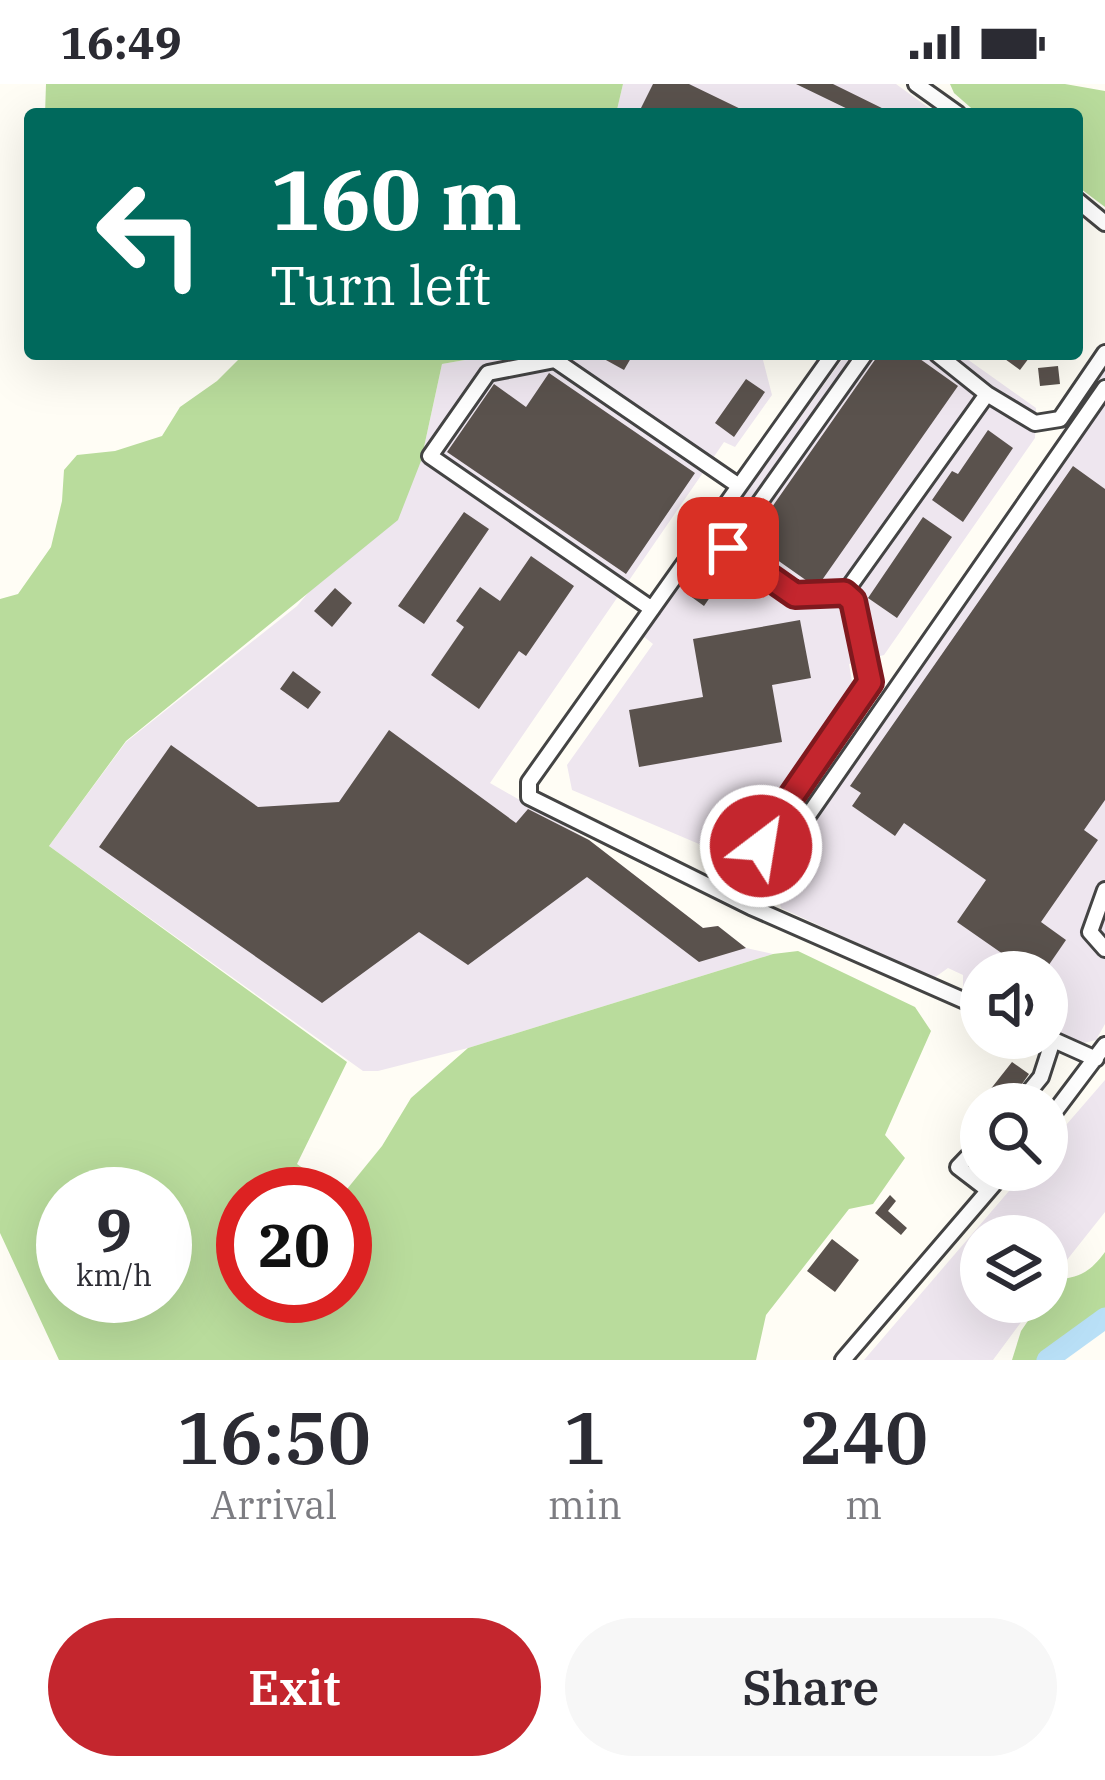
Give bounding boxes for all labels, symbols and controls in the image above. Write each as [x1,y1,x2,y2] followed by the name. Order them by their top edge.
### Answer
[60,13,182,71] text: 16:49
[270,144,522,253] text: 160 m
[72,156,228,312] icon: left
[270,250,491,320] text: Turn left
[677,497,779,599] pin
[695,515,761,581] icon: arrive
[698,783,824,909] position arrow
[960,951,1068,1323] map controls
[960,951,1068,1059] button: sound
[960,1083,1068,1191] button: search
[216,1167,372,1323] speed limit sign: 20
[96,1190,132,1269] text: 9
[960,1215,1068,1323] button: layers
[76,1255,152,1294] text: km/h
[177,1390,371,1484] text: 16:50
[563,1390,606,1484] text: 1
[799,1390,928,1484] text: 240
[210,1479,337,1530] text: Arrival
[548,1479,622,1530] text: min
[845,1479,882,1530] text: m
[48,1618,541,1756] button: Exit
[565,1618,1057,1756] button: Share

